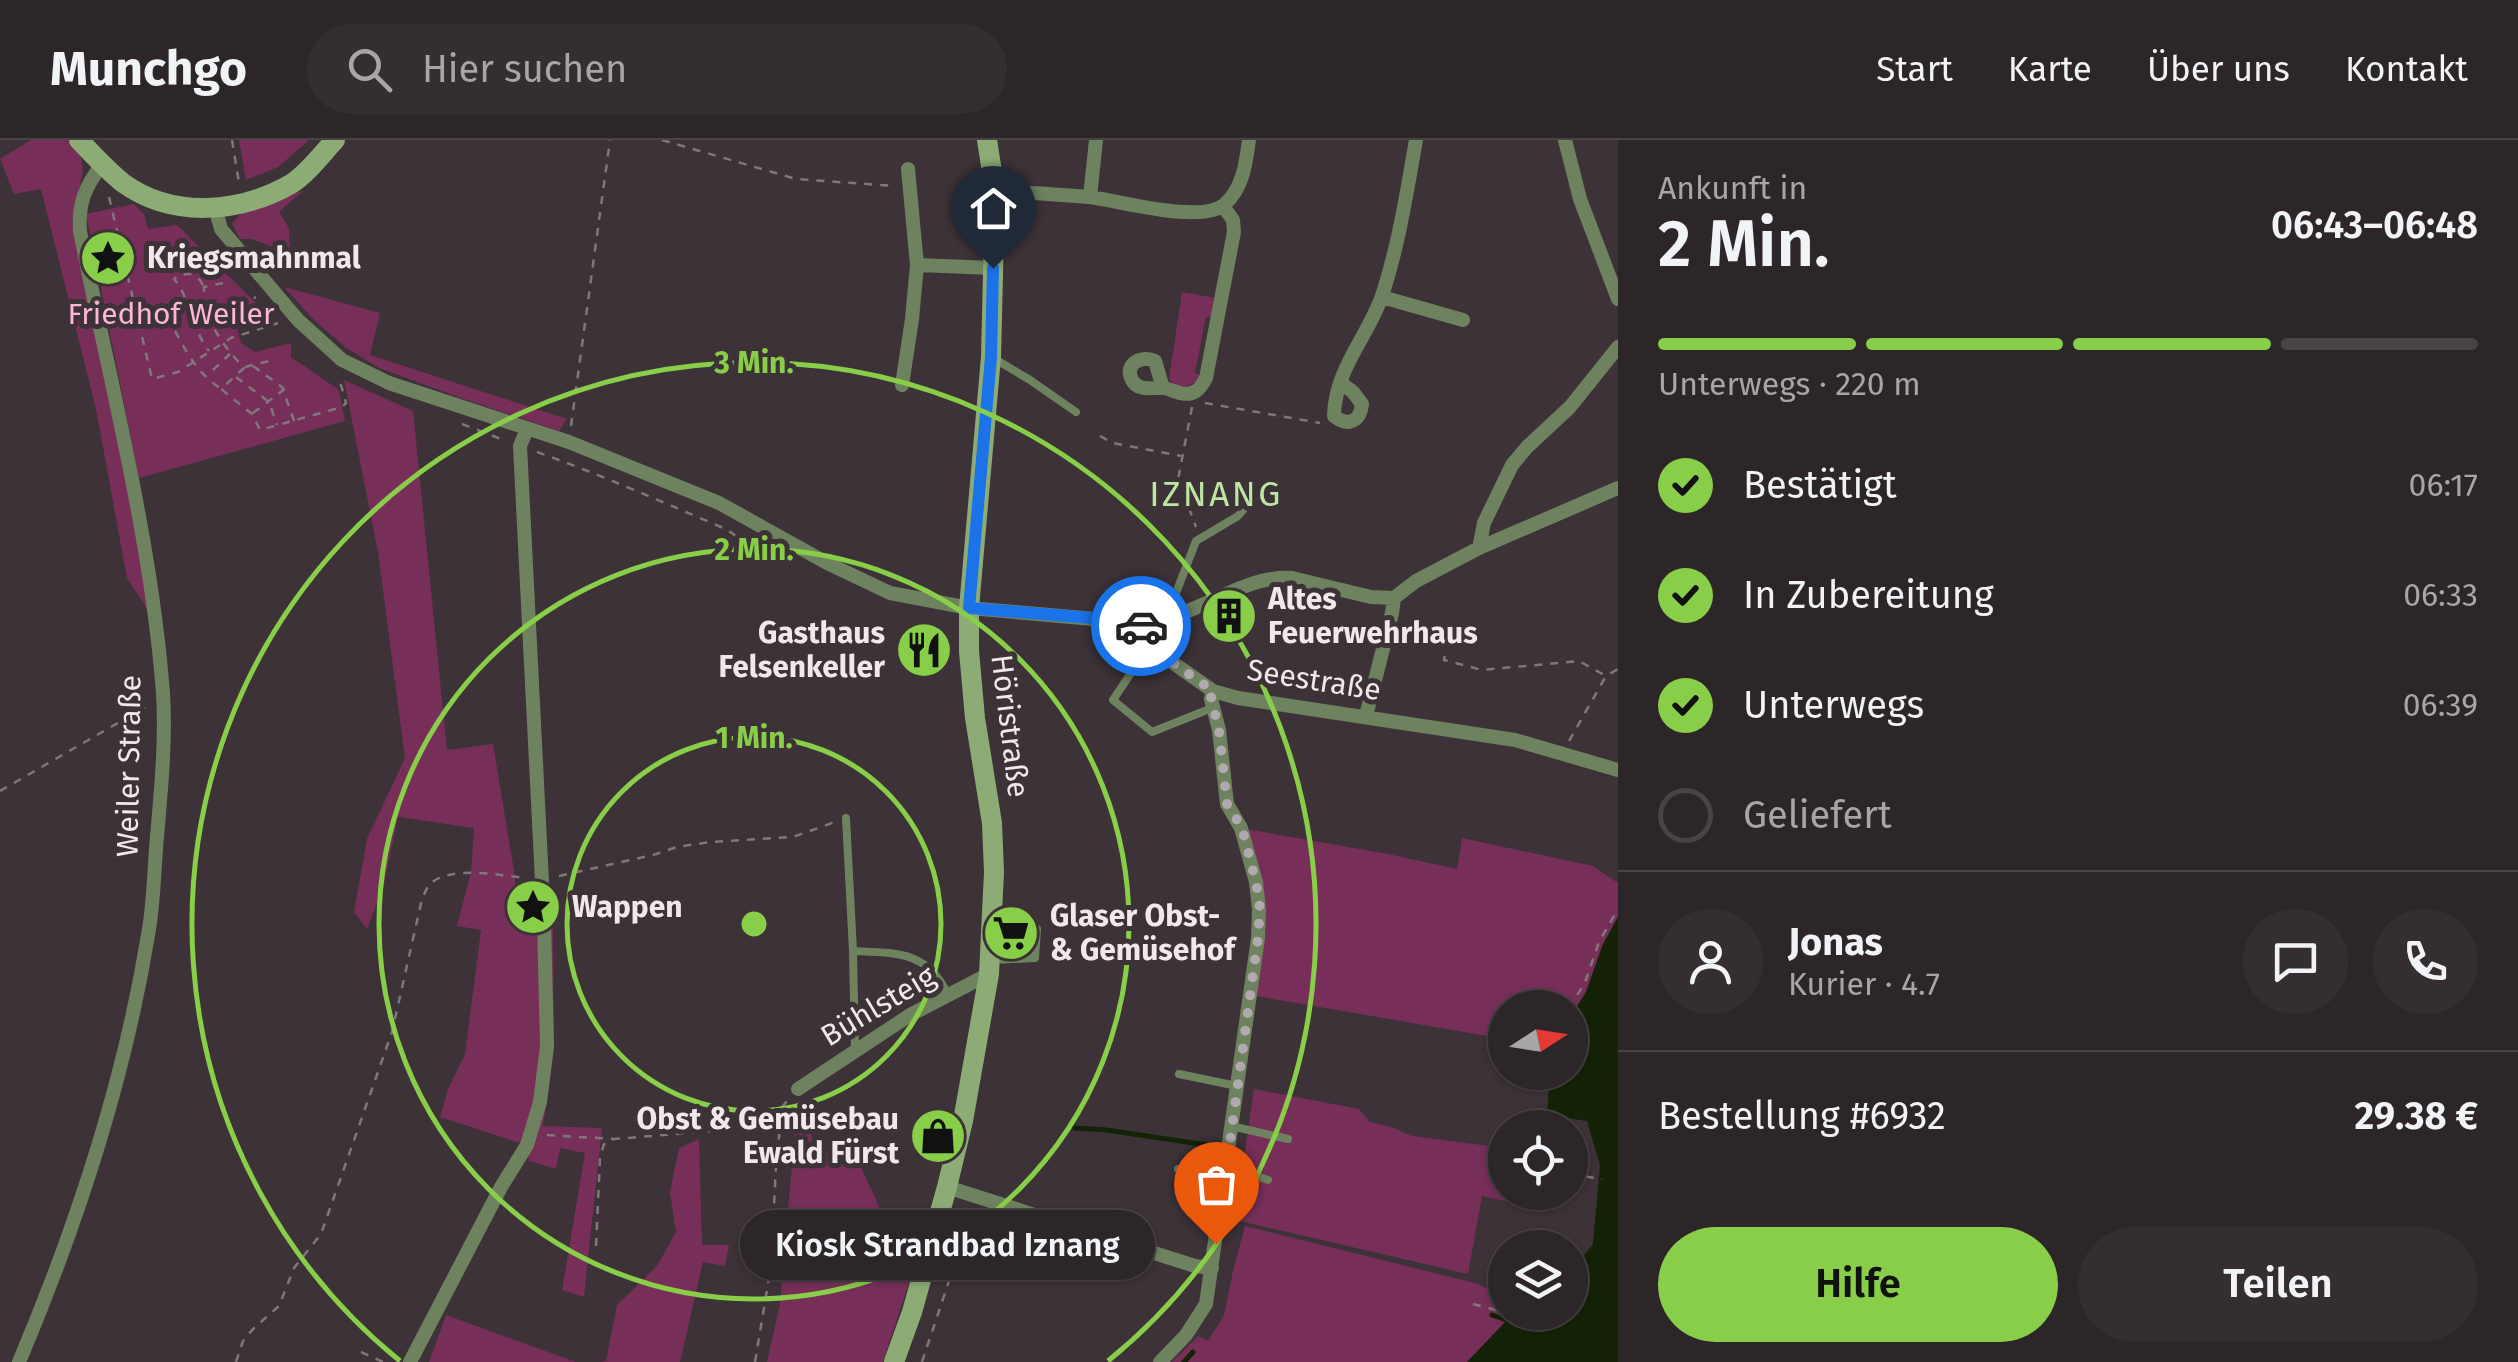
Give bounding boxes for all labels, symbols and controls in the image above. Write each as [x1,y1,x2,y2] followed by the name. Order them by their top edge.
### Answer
[307,24,1007,114] search box
[50,40,247,98] text: Munchgo
[342,42,397,97] icon: search
[422,46,627,92] text: Hier suchen
[1876,48,1953,90] text: Start
[2008,48,2092,90] text: Karte
[2147,48,2290,90] text: Über uns
[2345,48,2468,90] text: Kontakt
[951,166,1036,269] pin
[1658,169,1807,207] text: Ankunft in
[966,181,1021,236] icon: home
[2271,202,2478,248] text: 06:43–06:48
[1658,205,1830,283] text: 2 Min.
[78,228,138,288] place icon: Kriegsmahnmal
[147,240,361,276] place label: Kriegsmahnmal
[68,296,275,332] park label: Friedhof Weiler
[713,345,794,381] text: 3 Min.
[1658,365,1921,403] text: Unterwegs · 220 m
[1658,458,1713,513] icon: check
[1743,462,1897,508] text: Bestätigt
[2409,466,2478,504] text: 06:17
[1149,473,1283,515] district label: IZNANG
[714,532,794,568] text: 2 Min.
[1658,568,1713,623] icon: check
[1743,572,1994,618] text: In Zubereitung
[1091,576,1191,676] courier
[2403,576,2478,614] text: 06:33
[1267,581,1478,651] place label: Altes Feuerwehrhaus
[1199,586,1259,646] building icon: Altes Feuerwehrhaus
[1114,599,1169,654] icon: car
[719,615,886,685] place label: Gasthaus Felsenkeller
[894,620,954,680] restaurant icon: Gasthaus Felsenkeller
[983,652,1037,800] street label: Höristraße
[1245,652,1383,708] street label: Seestraße
[109,675,149,857] street label: Weiler Straße
[1658,678,1713,733] icon: check
[1743,682,1924,728] text: Unterwegs
[2403,686,2478,724] text: 06:39
[715,720,793,756] text: 1 Min.
[1743,792,1892,838] text: Geliefert
[503,877,563,937] place icon: Wappen
[572,889,683,925] place label: Wappen
[1050,898,1237,968] place label: Glaser Obst- & Gemüsehof
[981,903,1041,963] supermarket icon: Glaser Obst- & Gemüsehof
[736,906,772,942] centre of rings
[1658,909,1763,1014] button: person
[2243,909,2348,1014] button: chat
[2373,909,2478,1014] button: phone
[1788,919,1883,965] text: Jonas
[814,958,942,1054] street label: Bühlsteig
[1788,965,1940,1003] text: Kurier · 4.7
[1488,990,1588,1090] north arrow
[1488,990,1588,1330] map controls
[1658,1093,1946,1139] text: Bestellung #6932
[2354,1093,2478,1139] text: 29.38 €
[637,1101,899,1171] place label: Obst & Gemüsebau Ewald Fürst
[908,1106,968,1166] shop icon: Obst & Gemüsebau Ewald Fürst
[1488,1110,1588,1210] button: locate
[1174,1142,1259,1245] pin
[1189,1157,1244,1212] icon: bag
[741,1209,1156,1279] callout: Kiosk Strandbad Iznang
[775,1226,1120,1264] text: Kiosk Strandbad Iznang
[1658,1227,2058,1342] button: Hilfe
[2078,1227,2478,1342] button: Teilen
[1488,1230,1588,1330] button: layers

